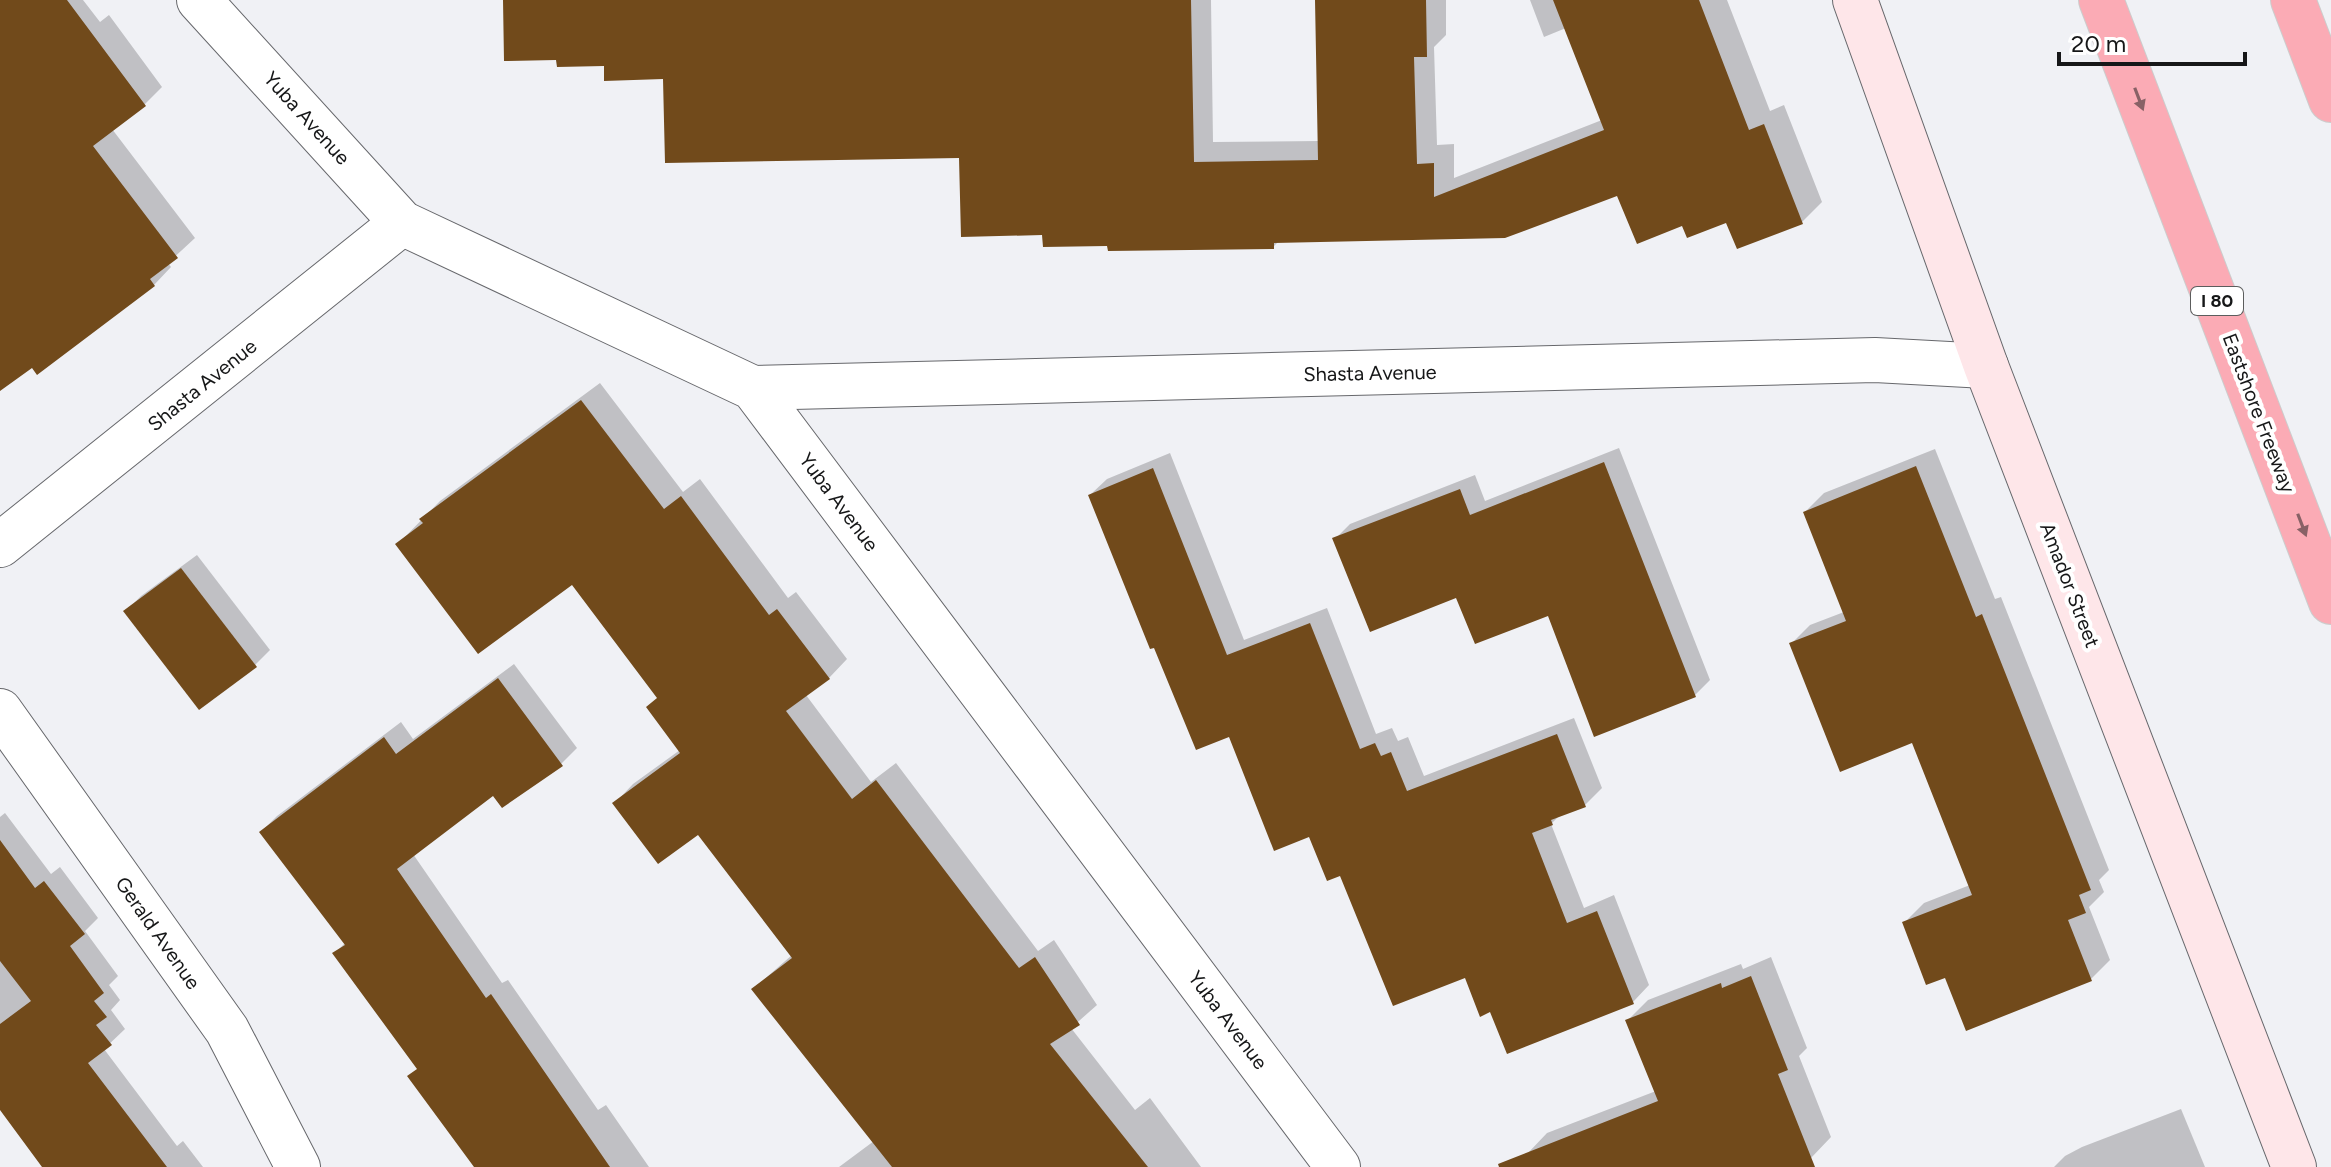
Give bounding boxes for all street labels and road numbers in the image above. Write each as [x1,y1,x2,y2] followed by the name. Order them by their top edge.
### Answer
[259,66,355,170] street label: Yuba Avenue
[2191,287,2243,315] road number: I 80
[2218,330,2301,496] street label: Eastshore Freeway
[143,334,261,436] street label: Shasta Avenue
[1303,360,1437,386] street label: Shasta Avenue
[794,448,884,556] street label: Yuba Avenue
[2035,519,2105,651] street label: Amador Street
[110,872,206,994] street label: Gerald Avenue
[1183,966,1273,1074] street label: Yuba Avenue

